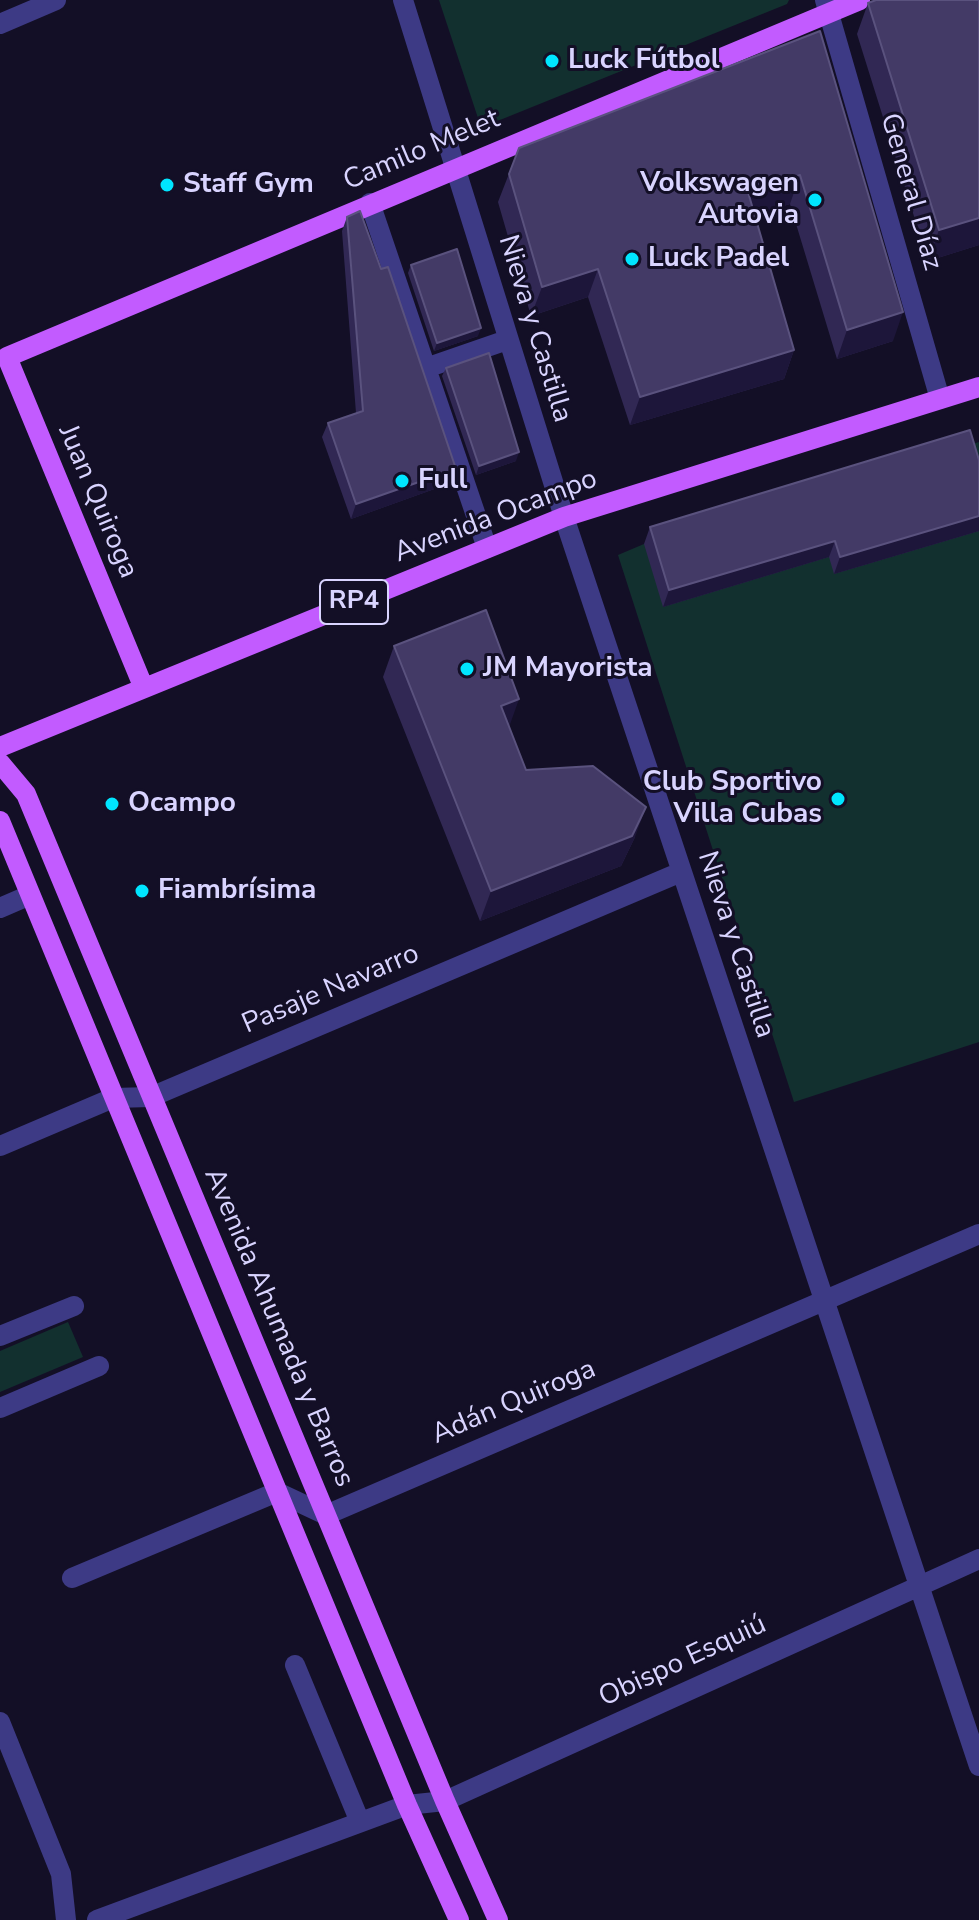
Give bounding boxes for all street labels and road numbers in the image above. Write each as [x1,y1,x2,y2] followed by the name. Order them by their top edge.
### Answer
[339,103,505,199] street label: Camilo Melet
[872,110,948,274] street label: General Díaz
[490,231,578,427] street label: Nieva y Castilla
[50,420,144,584] street label: Juan Quiroga
[390,463,602,571] street label: Avenida Ocampo
[320,580,388,624] road number: RP4
[689,848,781,1042] street label: Nieva y Castilla
[238,938,424,1042] street label: Pasaje Navarro
[196,1164,360,1492] street label: Avenida Ahumada y Barros
[427,1353,601,1453] street label: Adán Quiroga
[594,1609,772,1715] street label: Obispo Esquiú

